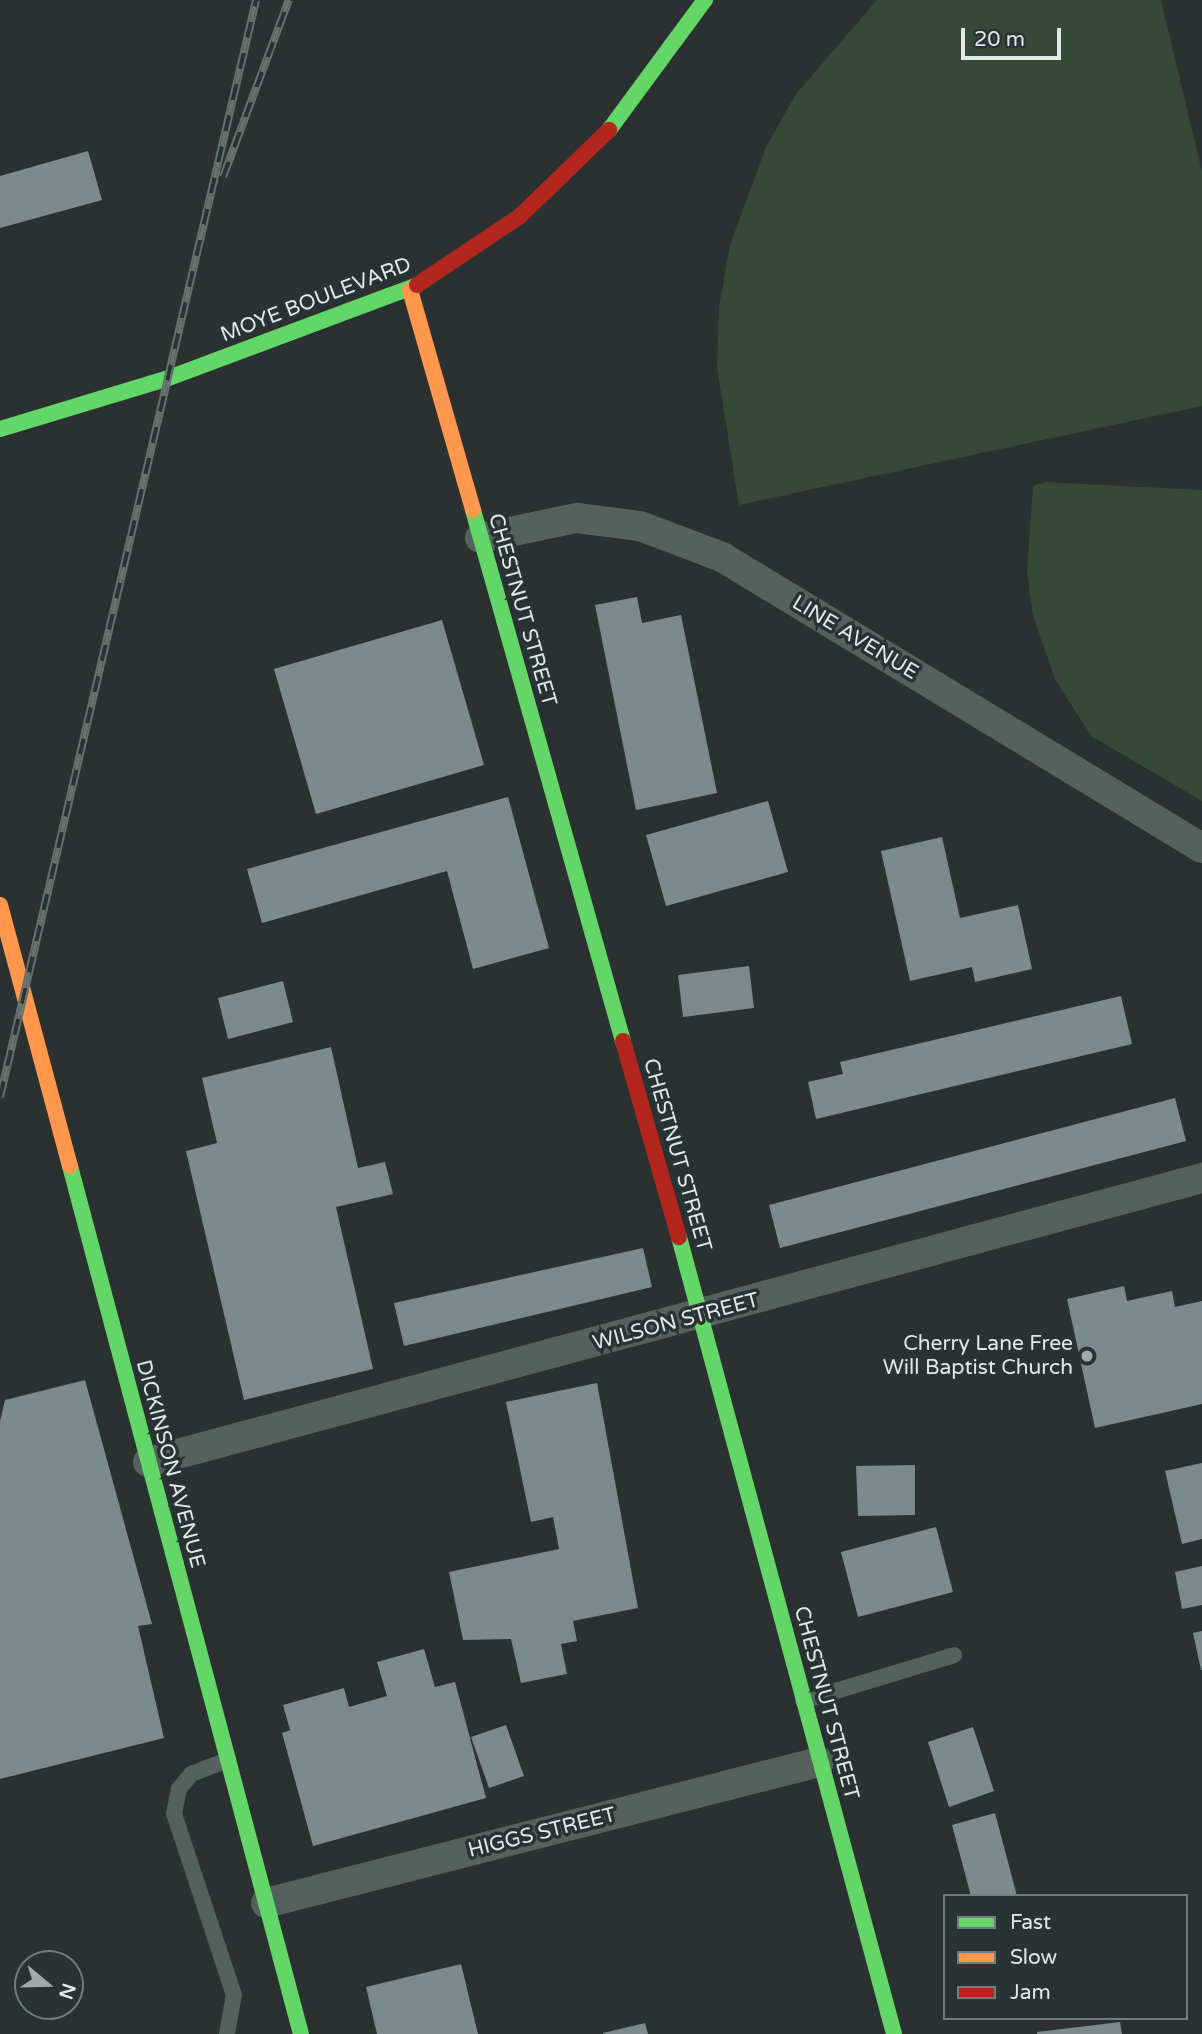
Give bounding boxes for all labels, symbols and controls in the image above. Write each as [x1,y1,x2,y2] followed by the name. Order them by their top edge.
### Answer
[964,14,1064,58] scale bar
[974,27,1025,52] text: 20 m
[217,252,415,348] street label: MOYE BOULEVARD
[482,511,562,709] street label: CHESTNUT STREET
[787,590,923,686] street label: LINE AVENUE
[637,1056,717,1254] street label: CHESTNUT STREET
[590,1288,762,1356] street label: WILSON STREET
[883,1331,1073,1381] place label: Cherry Lane Free Will Baptist Church
[1079,1348,1095,1364] marker: Cherry Lane Free Will Baptist Church
[130,1357,210,1571] street label: DICKINSON AVENUE
[788,1603,864,1803] street label: CHESTNUT STREET
[465,1802,619,1864] street label: HIGGS STREET
[943,1894,1188,2020] legend
[1010,1910,1051,1935] text: Fast
[1010,1945,1057,1970] text: Slow
[14,1950,84,2020] north arrow
[54,1980,80,2002] text: N
[1010,1980,1051,2005] text: Jam

